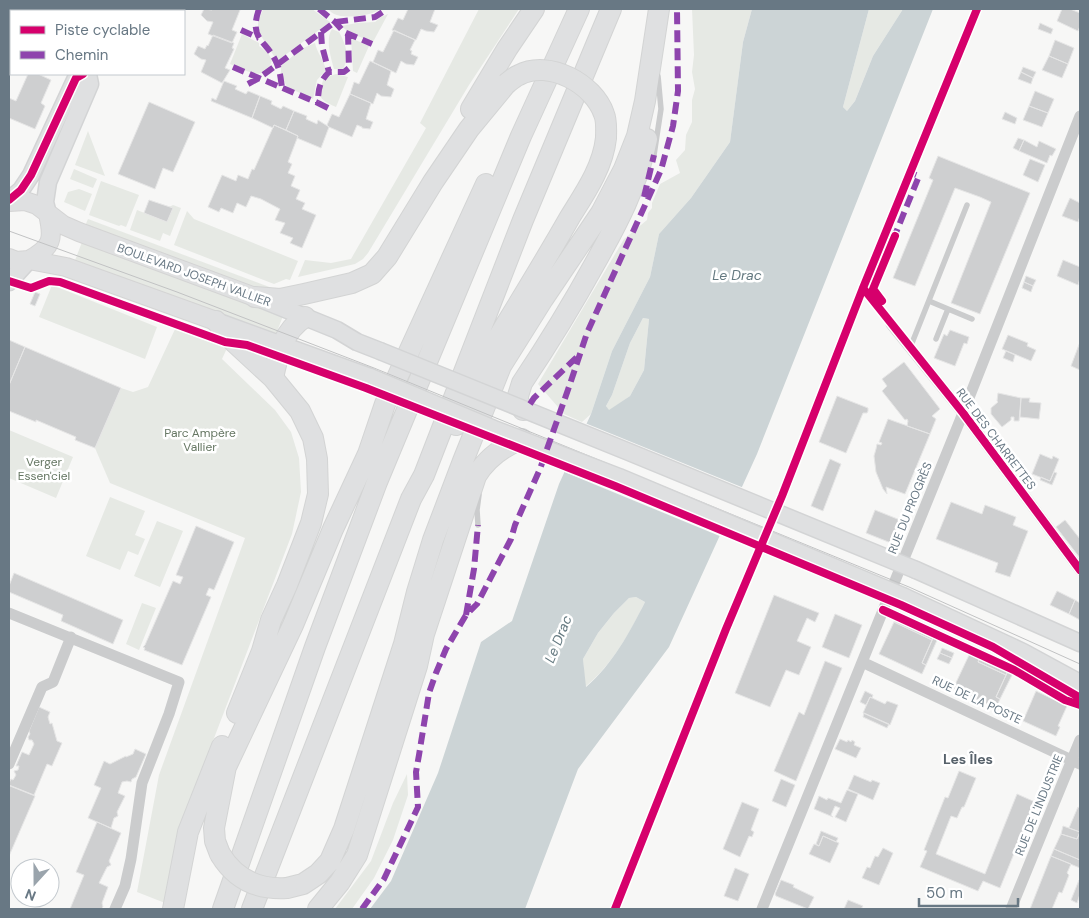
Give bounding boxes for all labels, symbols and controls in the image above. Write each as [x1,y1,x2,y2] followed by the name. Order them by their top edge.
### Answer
[10,10,185,75] legend
[55,20,150,40] text: Piste cyclable
[55,45,108,65] text: Chemin
[115,240,273,310] street label: BOULEVARD JOSEPH VALLIER
[712,266,762,284] water label: Le Drac
[953,385,1039,493] street label: RUE DES CHARRETTES
[164,425,236,455] park label: Parc Ampère Vallier
[18,454,70,484] park label: Verger Essen'ciel
[884,460,936,556] street label: RUE DU PROGRÈS
[540,613,576,665] water label: Le Drac
[930,672,1025,728] street label: RUE DE LA POSTE
[943,750,993,768] district label: Les Îles
[1011,752,1067,858] street label: RUE DE L'INDUSTRIE
[10,858,60,908] north arrow
[919,876,1018,908] scale bar
[926,883,963,903] text: 50 m
[22,885,38,905] text: N

